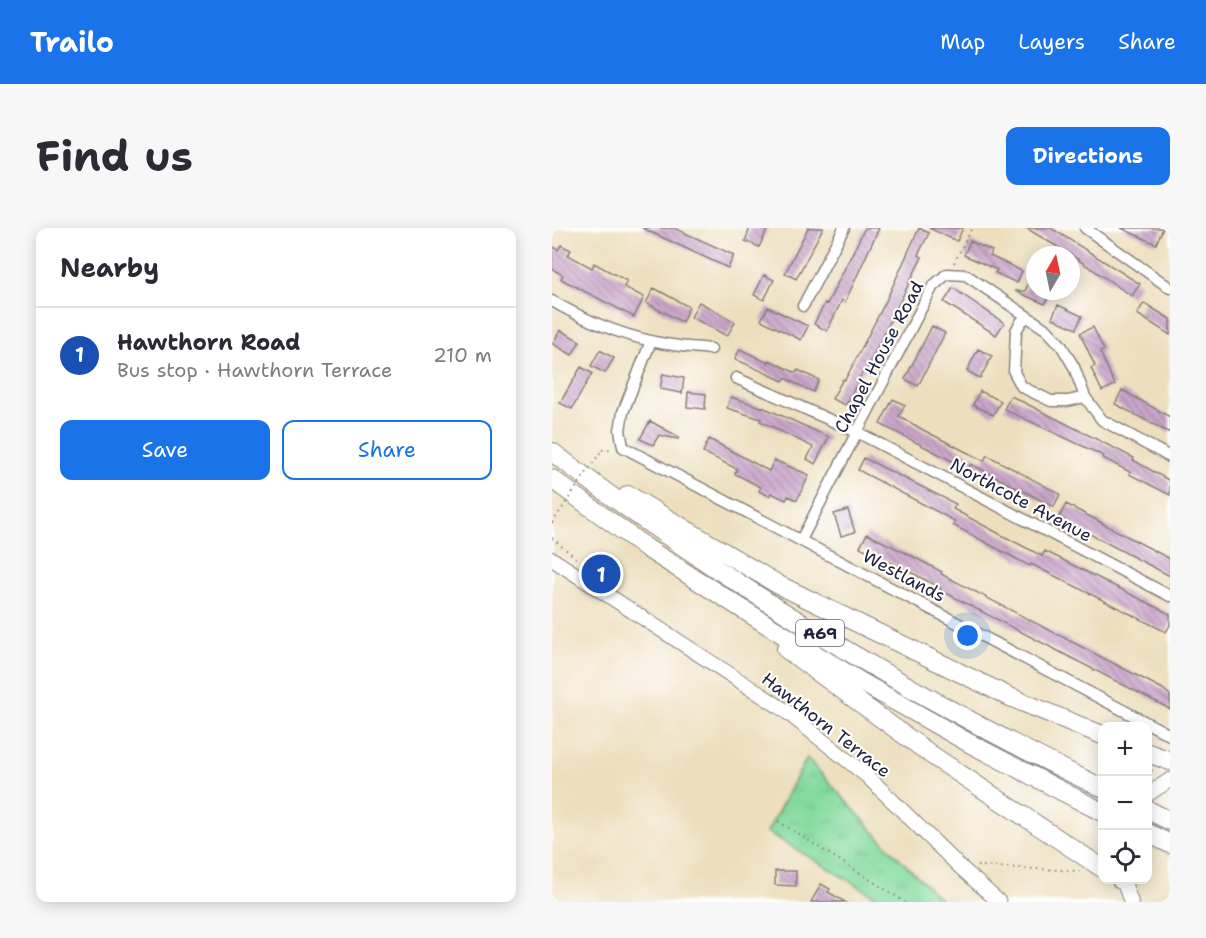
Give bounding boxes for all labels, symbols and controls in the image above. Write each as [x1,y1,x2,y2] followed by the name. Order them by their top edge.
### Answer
[30,23,114,61] text: Trailo
[940,28,985,56] text: Map
[1018,28,1085,56] text: Layers
[1118,28,1176,56] text: Share
[1006,127,1170,185] button: Directions
[36,128,193,184] text: Find us
[1026,246,1080,300] north arrow
[60,250,159,285] text: Nearby
[829,277,929,437] street label: Chapel House Road
[117,328,300,357] text: Hawthorn Road
[75,342,84,368] text: 1
[433,342,492,368] text: 210 m
[117,357,392,383] text: Bus stop · Hawthorn Terrace
[60,420,270,480] button: Save
[282,420,492,480] button: Share
[946,452,1096,548] street label: Northcote Avenue
[858,544,950,608] street label: Westlands
[581,552,620,596] pin: 1
[796,620,844,646] road number: A69
[953,621,982,650] your location
[756,667,896,783] street label: Hawthorn Terrace
[1098,722,1152,884] map controls
[1098,722,1152,776] button: +
[1098,776,1152,830] button: −
[1098,830,1152,884] button: locate

